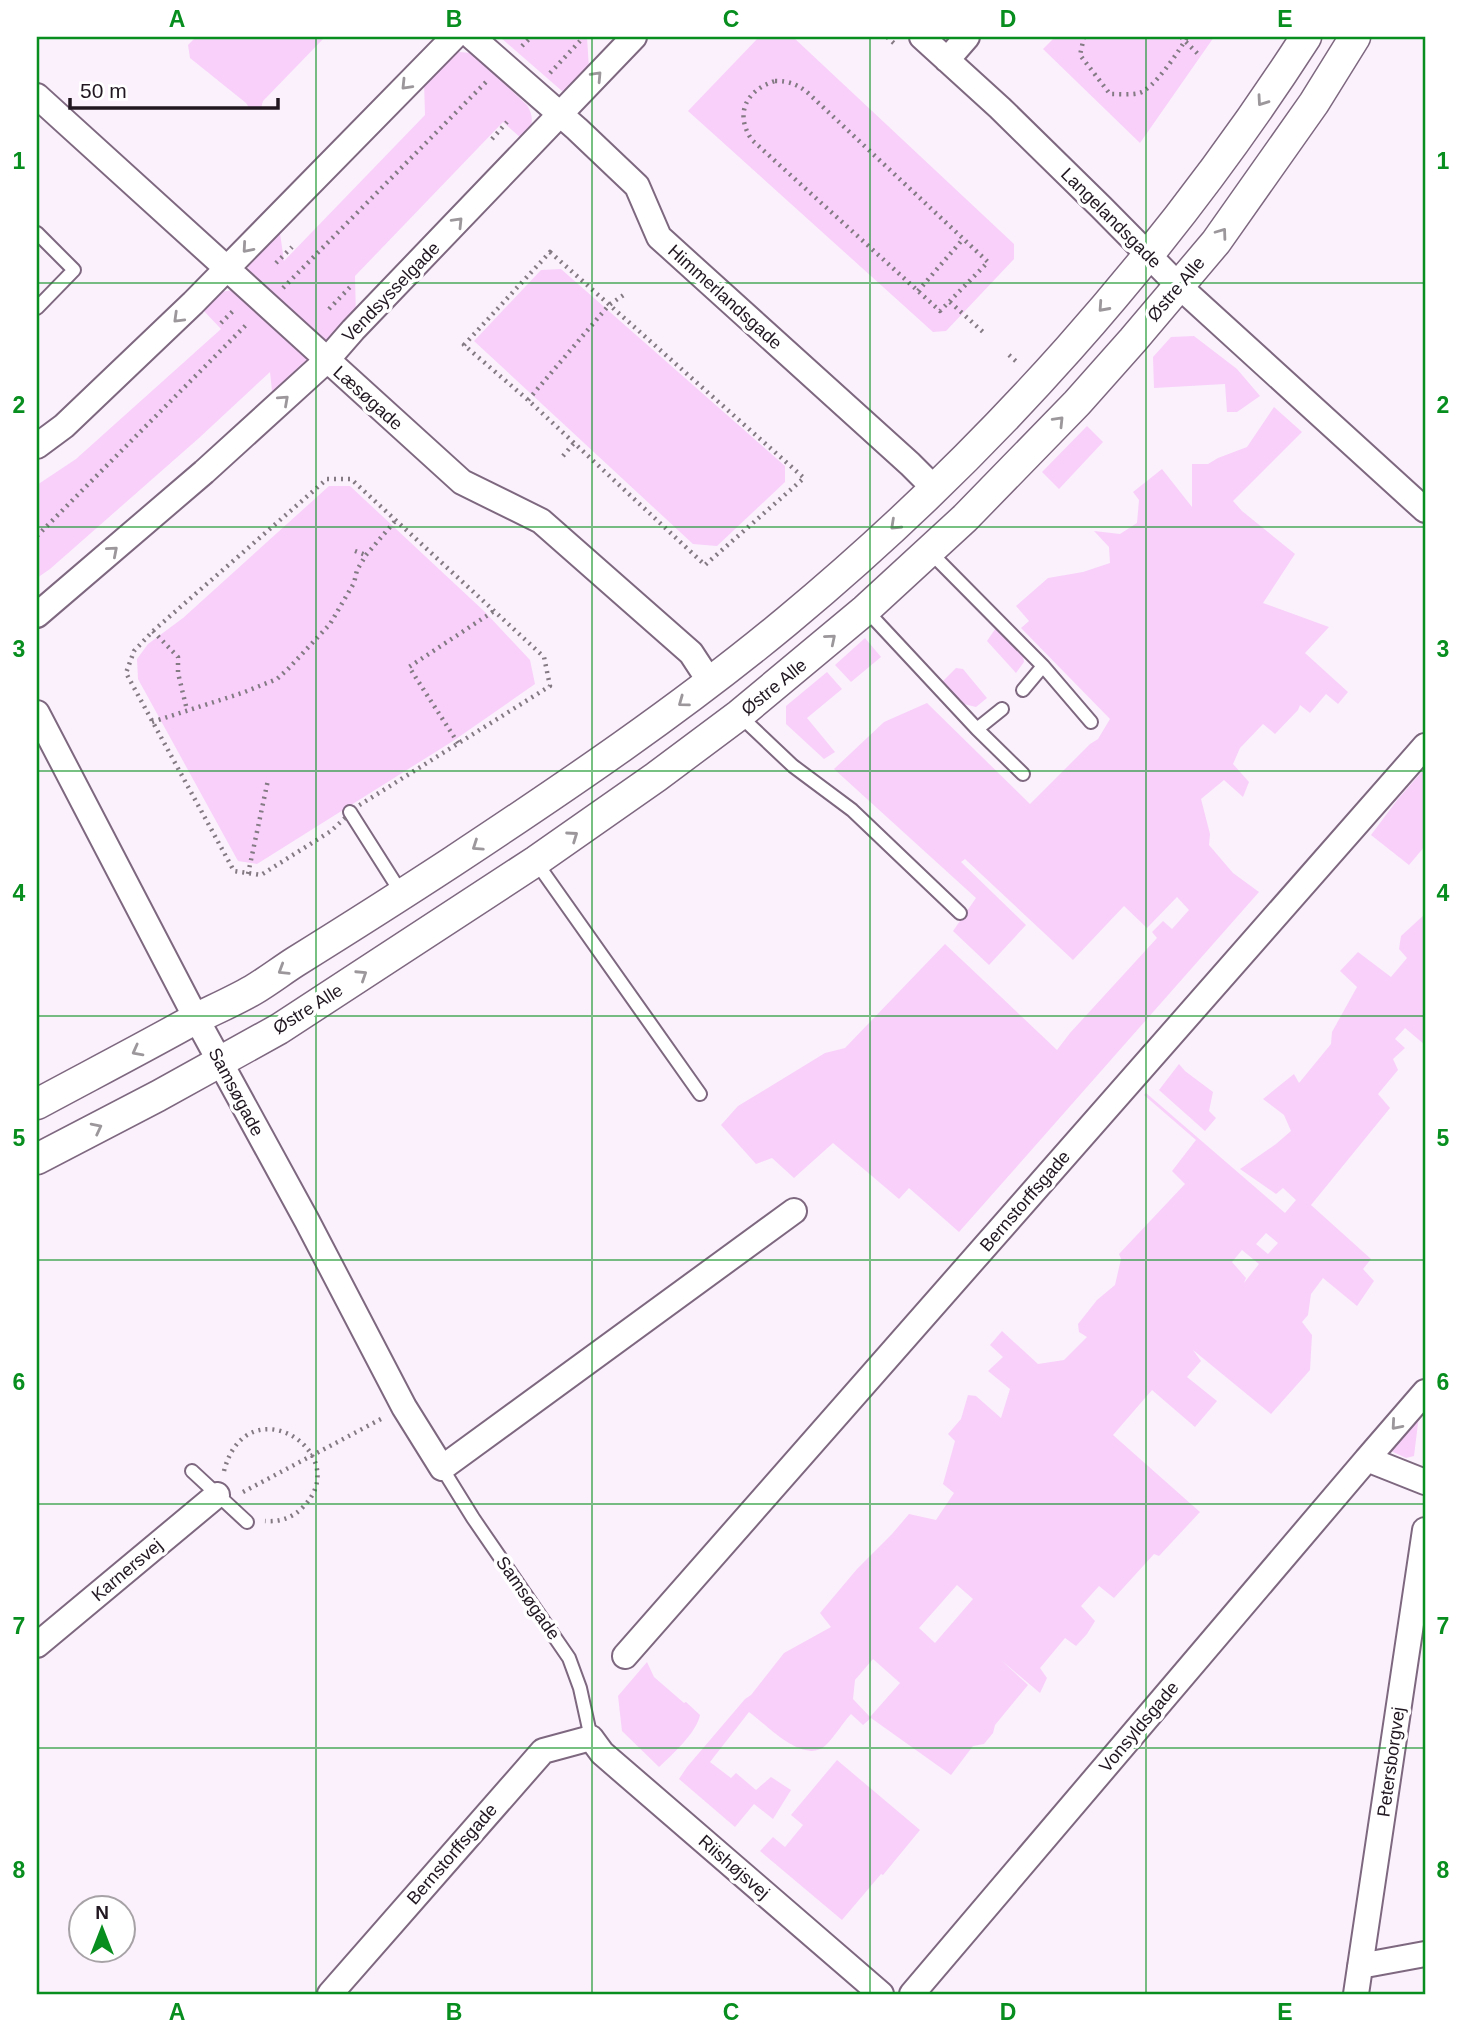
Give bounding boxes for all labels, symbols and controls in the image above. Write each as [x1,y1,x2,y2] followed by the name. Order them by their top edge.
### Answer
[169,6,185,32] text: A
[446,6,462,32] text: B
[723,6,739,32] text: C
[1000,6,1016,32] text: D
[1277,6,1293,32] text: E
[70,66,278,110] scale bar
[589,71,602,84] one-way arrow
[401,77,414,90] one-way arrow
[80,79,127,102] text: 50 m
[1258,93,1270,106] one-way arrow
[13,148,26,174] text: 1
[1437,148,1450,174] text: 1
[1057,164,1165,272] street label: Langelandsgade
[449,218,462,231] one-way arrow
[1214,228,1226,241] one-way arrow
[338,238,444,346] street label: Vendsysselgade
[243,240,255,253] one-way arrow
[664,241,786,353] street label: Himmerlandsgade
[1143,253,1209,325] street label: Østre Alle
[1099,299,1112,312] one-way arrow
[173,309,186,322] one-way arrow
[329,362,407,434] street label: Læsøgade
[13,392,25,418] text: 2
[1437,392,1449,418] text: 2
[275,396,288,408] one-way arrow
[1051,416,1064,429] one-way arrow
[891,516,904,529] one-way arrow
[105,547,118,559] one-way arrow
[823,635,836,647] one-way arrow
[13,636,25,662] text: 3
[1437,636,1449,662] text: 3
[737,655,811,719] street label: Østre Alle
[679,694,691,706] one-way arrow
[565,832,578,844] one-way arrow
[471,838,484,851] one-way arrow
[13,880,26,906] text: 4
[1437,880,1450,906] text: 4
[277,962,290,975] one-way arrow
[354,970,367,983] one-way arrow
[270,980,346,1038] street label: Østre Alle
[131,1043,144,1057] one-way arrow
[204,1044,268,1140] street label: Samsøgade
[90,1122,102,1136] one-way arrow
[13,1125,26,1151] text: 5
[1437,1125,1450,1151] text: 5
[976,1147,1074,1255] street label: Bernstorffsgade
[13,1369,25,1395] text: 6
[1437,1369,1449,1395] text: 6
[1392,1417,1404,1430] one-way arrow
[88,1535,166,1605] street label: Karnersvej
[492,1553,564,1643] street label: Samsøgade
[13,1613,25,1639] text: 7
[1437,1613,1449,1639] text: 7
[1095,1678,1183,1776] street label: Vonsyldsgade
[1373,1706,1409,1818] street label: Petersborgvej
[403,1800,501,1908] street label: Bernstorffsgade
[695,1831,773,1903] street label: Riishøjsvej
[13,1857,26,1883] text: 8
[1437,1857,1450,1883] text: 8
[66,1895,136,1965] north arrow
[95,1902,109,1923] text: N
[169,1999,185,2025] text: A
[446,1999,462,2025] text: B
[723,1999,739,2025] text: C
[1000,1999,1016,2025] text: D
[1277,1999,1293,2025] text: E

